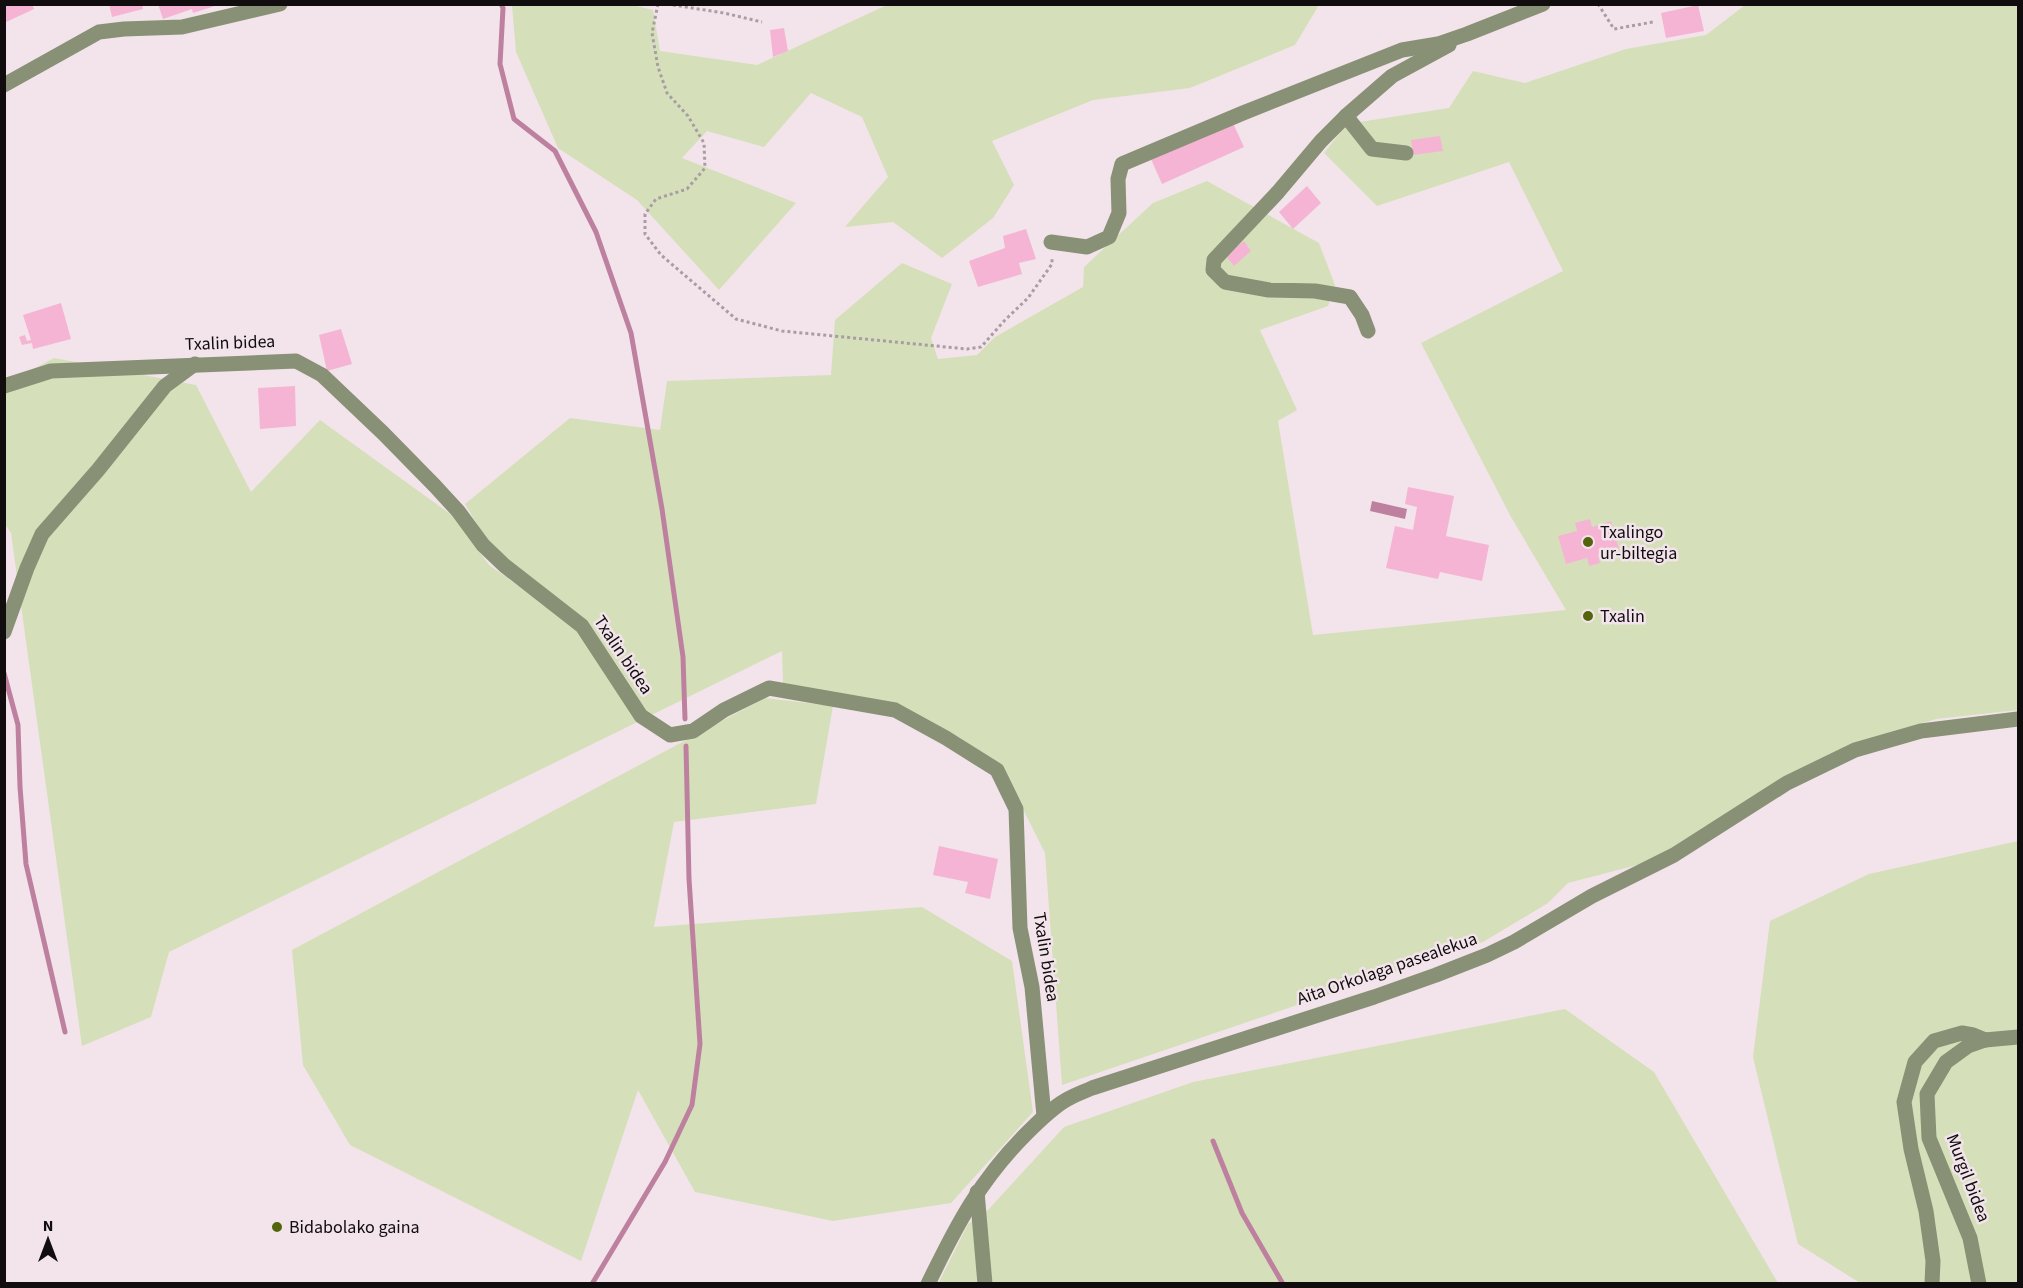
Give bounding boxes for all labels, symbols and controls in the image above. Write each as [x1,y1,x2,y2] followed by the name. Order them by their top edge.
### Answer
[184,329,276,357] street label: Txalin bidea
[1600,520,1677,566] place label: Txalingo ur-biltegia
[1581,535,1595,549] marker: Txalingo ur-biltegia
[1600,604,1645,629] place label: Txalin
[1581,609,1595,623] marker: Txalin
[587,611,659,699] street label: Txalin bidea
[1027,910,1065,1004] street label: Txalin bidea
[1293,926,1481,1012] street label: Aita Orkolaga pasealekua
[1940,1130,1996,1226] street label: Murgil bidea
[18,1210,78,1270] north arrow
[43,1215,53,1237] text: N
[289,1215,420,1240] place label: Bidabolako gaina
[270,1220,284,1234] marker: Bidabolako gaina

